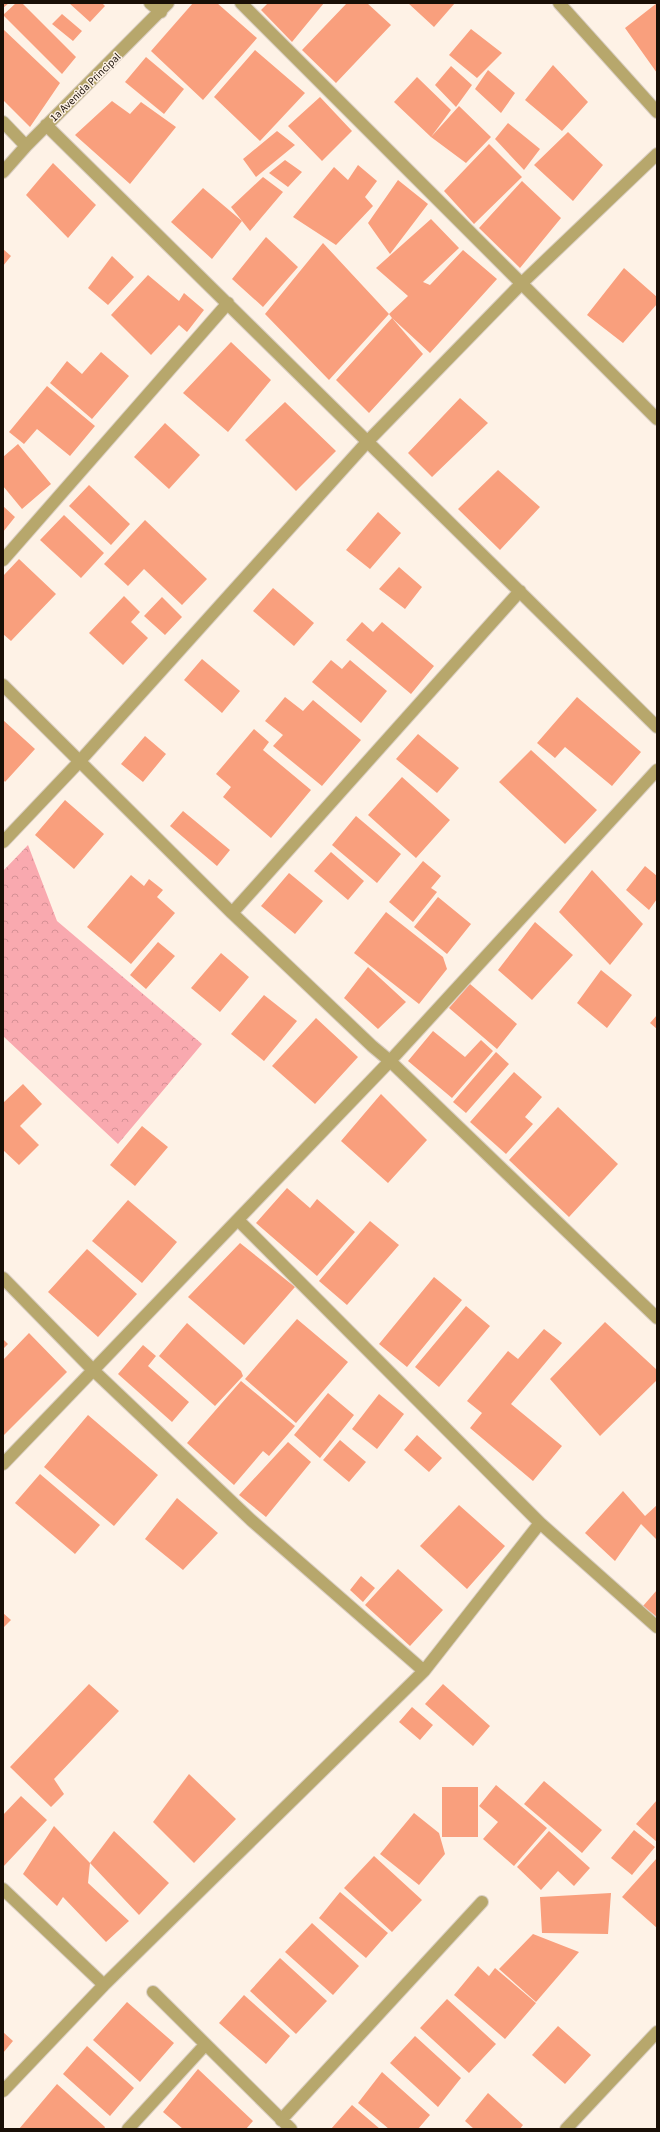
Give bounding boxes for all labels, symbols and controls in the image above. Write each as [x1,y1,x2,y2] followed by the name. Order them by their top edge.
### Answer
[47,50,124,125] street label: 1a Avenida Principal

